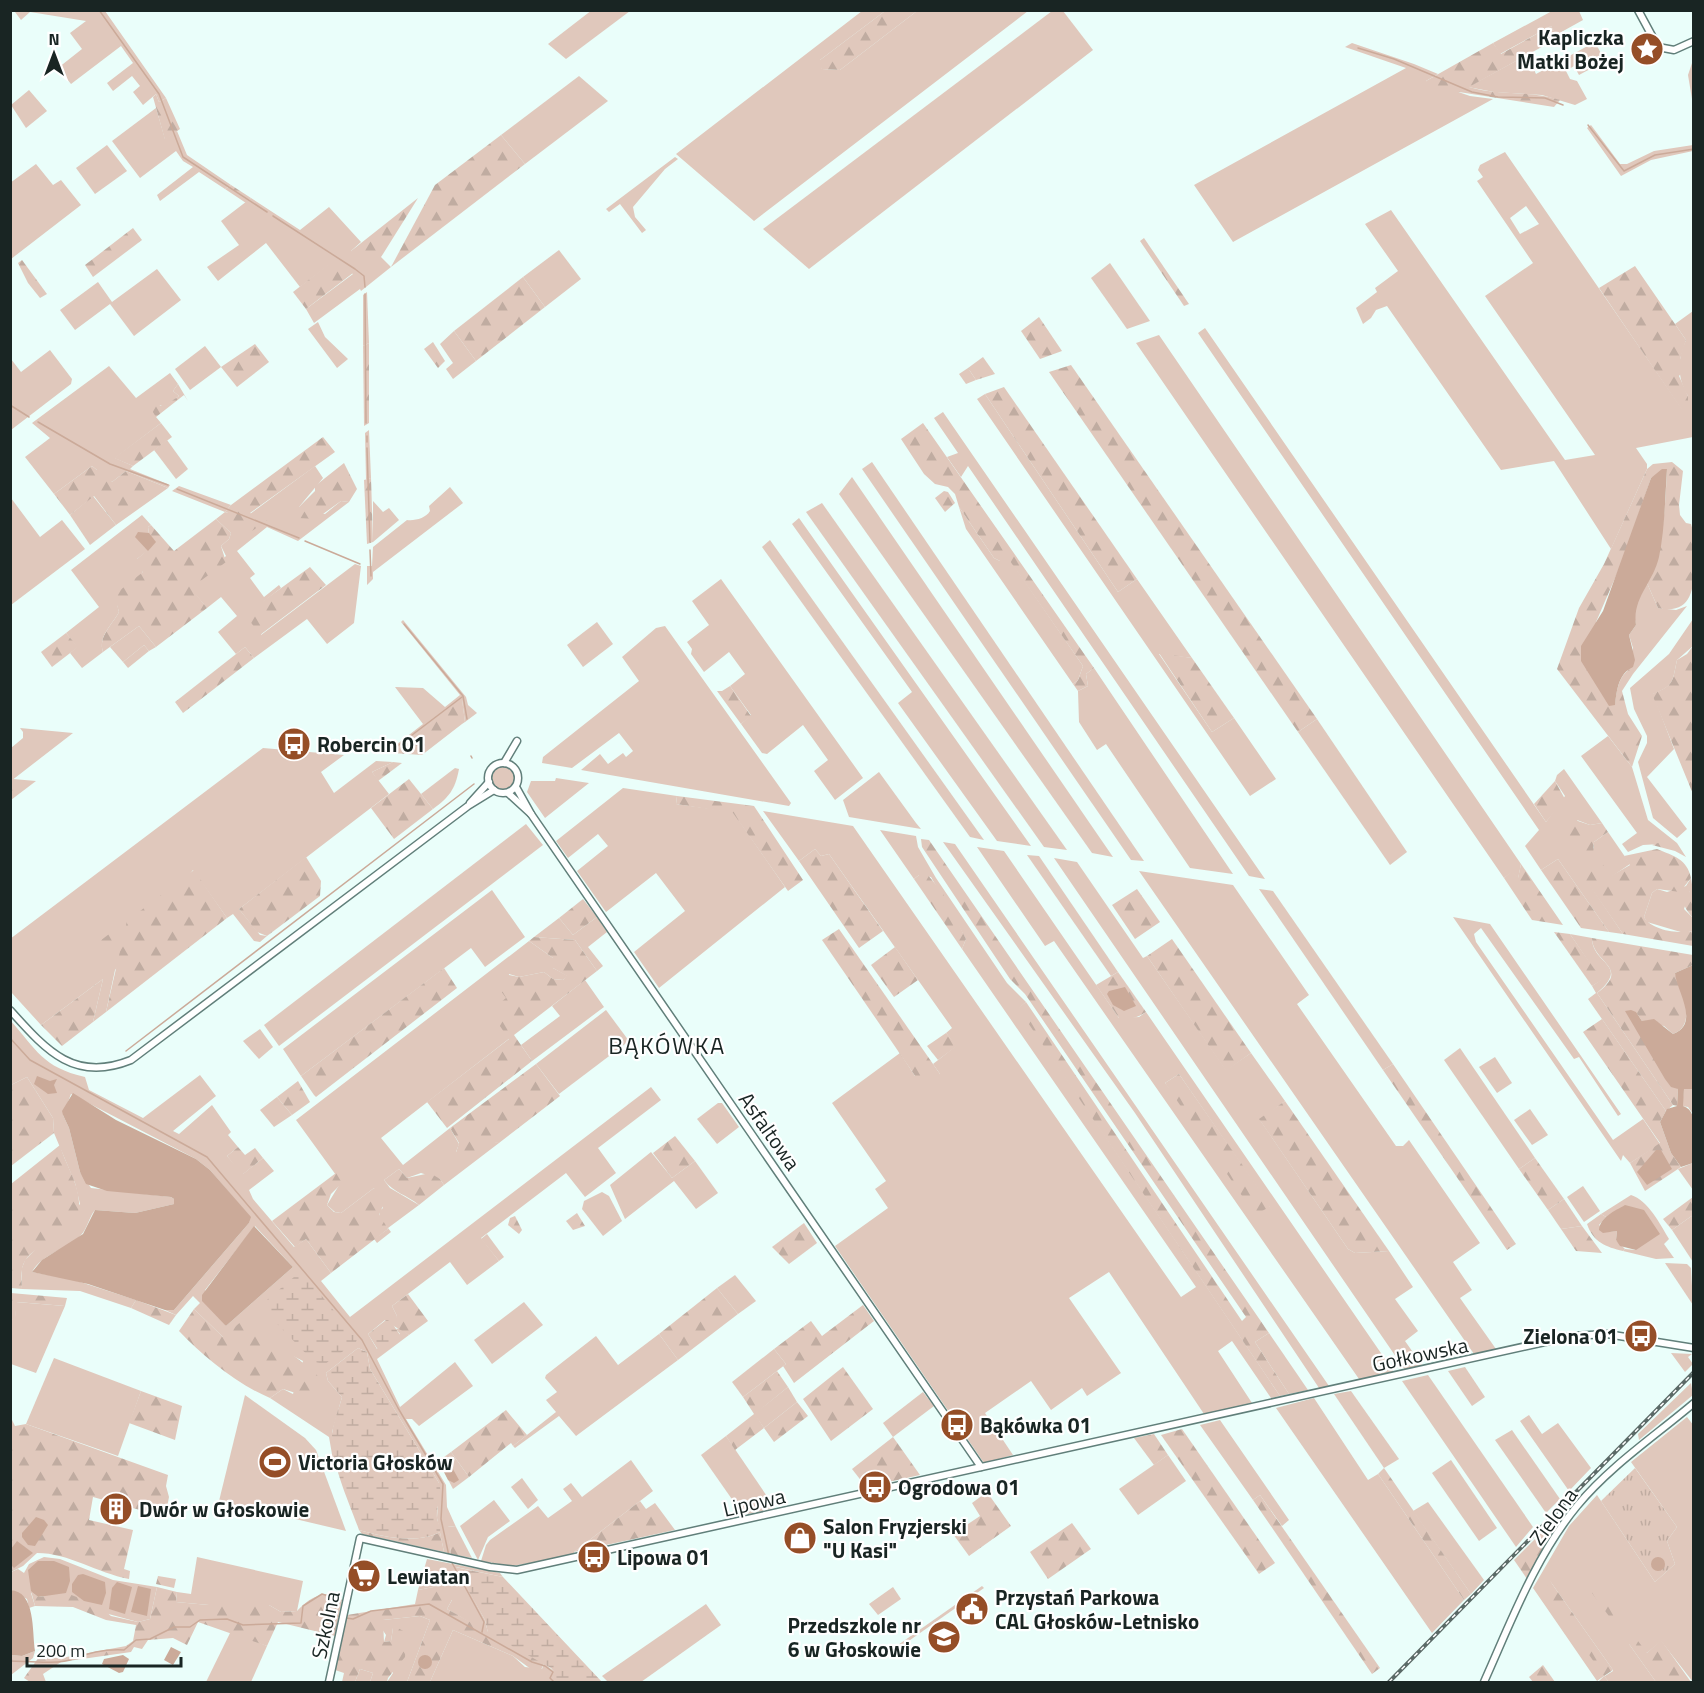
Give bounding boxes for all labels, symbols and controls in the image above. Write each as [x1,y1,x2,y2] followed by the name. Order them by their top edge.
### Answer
[1517,21,1624,77] place label: Kapliczka Matki Bożej
[24,24,84,84] north arrow
[48,27,60,51] text: N
[1629,31,1665,67] place icon: Kapliczka Matki Bożej
[276,726,312,762] bus stop icon: Robercin 01
[317,728,426,760] place label: Robercin 01
[608,1027,726,1063] district label: BĄKÓWKA
[731,1085,809,1177] street label: Asfaltowa
[1623,1318,1659,1354] bus stop icon: Zielona 01
[1523,1320,1618,1352] place label: Zielona 01
[1369,1328,1471,1380] street label: Gołkowska
[939,1407,975,1443] bus stop icon: Bąkówka 01
[980,1409,1091,1441] place label: Bąkówka 01
[257,1444,293,1480] sports icon: Victoria Głosków
[298,1446,453,1478] place label: Victoria Głosków
[857,1469,893,1505] bus stop icon: Ogrodowa 01
[898,1471,1020,1503] place label: Ogrodowa 01
[720,1479,789,1525] street label: Lipowa
[1521,1480,1585,1551] street label: Zielona
[98,1491,134,1527] building icon: Dwór w Głoskowie
[139,1493,309,1525] place label: Dwór w Głoskowie
[823,1510,967,1566] place label: Salon Fryzjerski "U Kasi"
[782,1520,818,1556] shop icon: Salon Fryzjerski "U Kasi"
[576,1539,612,1575] bus stop icon: Lipowa 01
[617,1541,710,1573] place label: Lipowa 01
[346,1558,382,1594] supermarket icon: Lewiatan
[387,1560,470,1592] place label: Lewiatan
[995,1581,1199,1637] place label: Przystań Parkowa CAL Głosków-Letnisko
[302,1588,348,1662] street label: Szkolna
[954,1591,990,1627] public building icon: Przystań Parkowa CAL Głosków-Letnisko
[787,1609,921,1665] place label: Przedszkole nr 6 w Głoskowie
[926,1619,962,1655] school or university icon: Przedszkole nr 6 w Głoskowie
[27,1630,182,1668] scale bar
[36,1637,85,1664] text: 200 m

